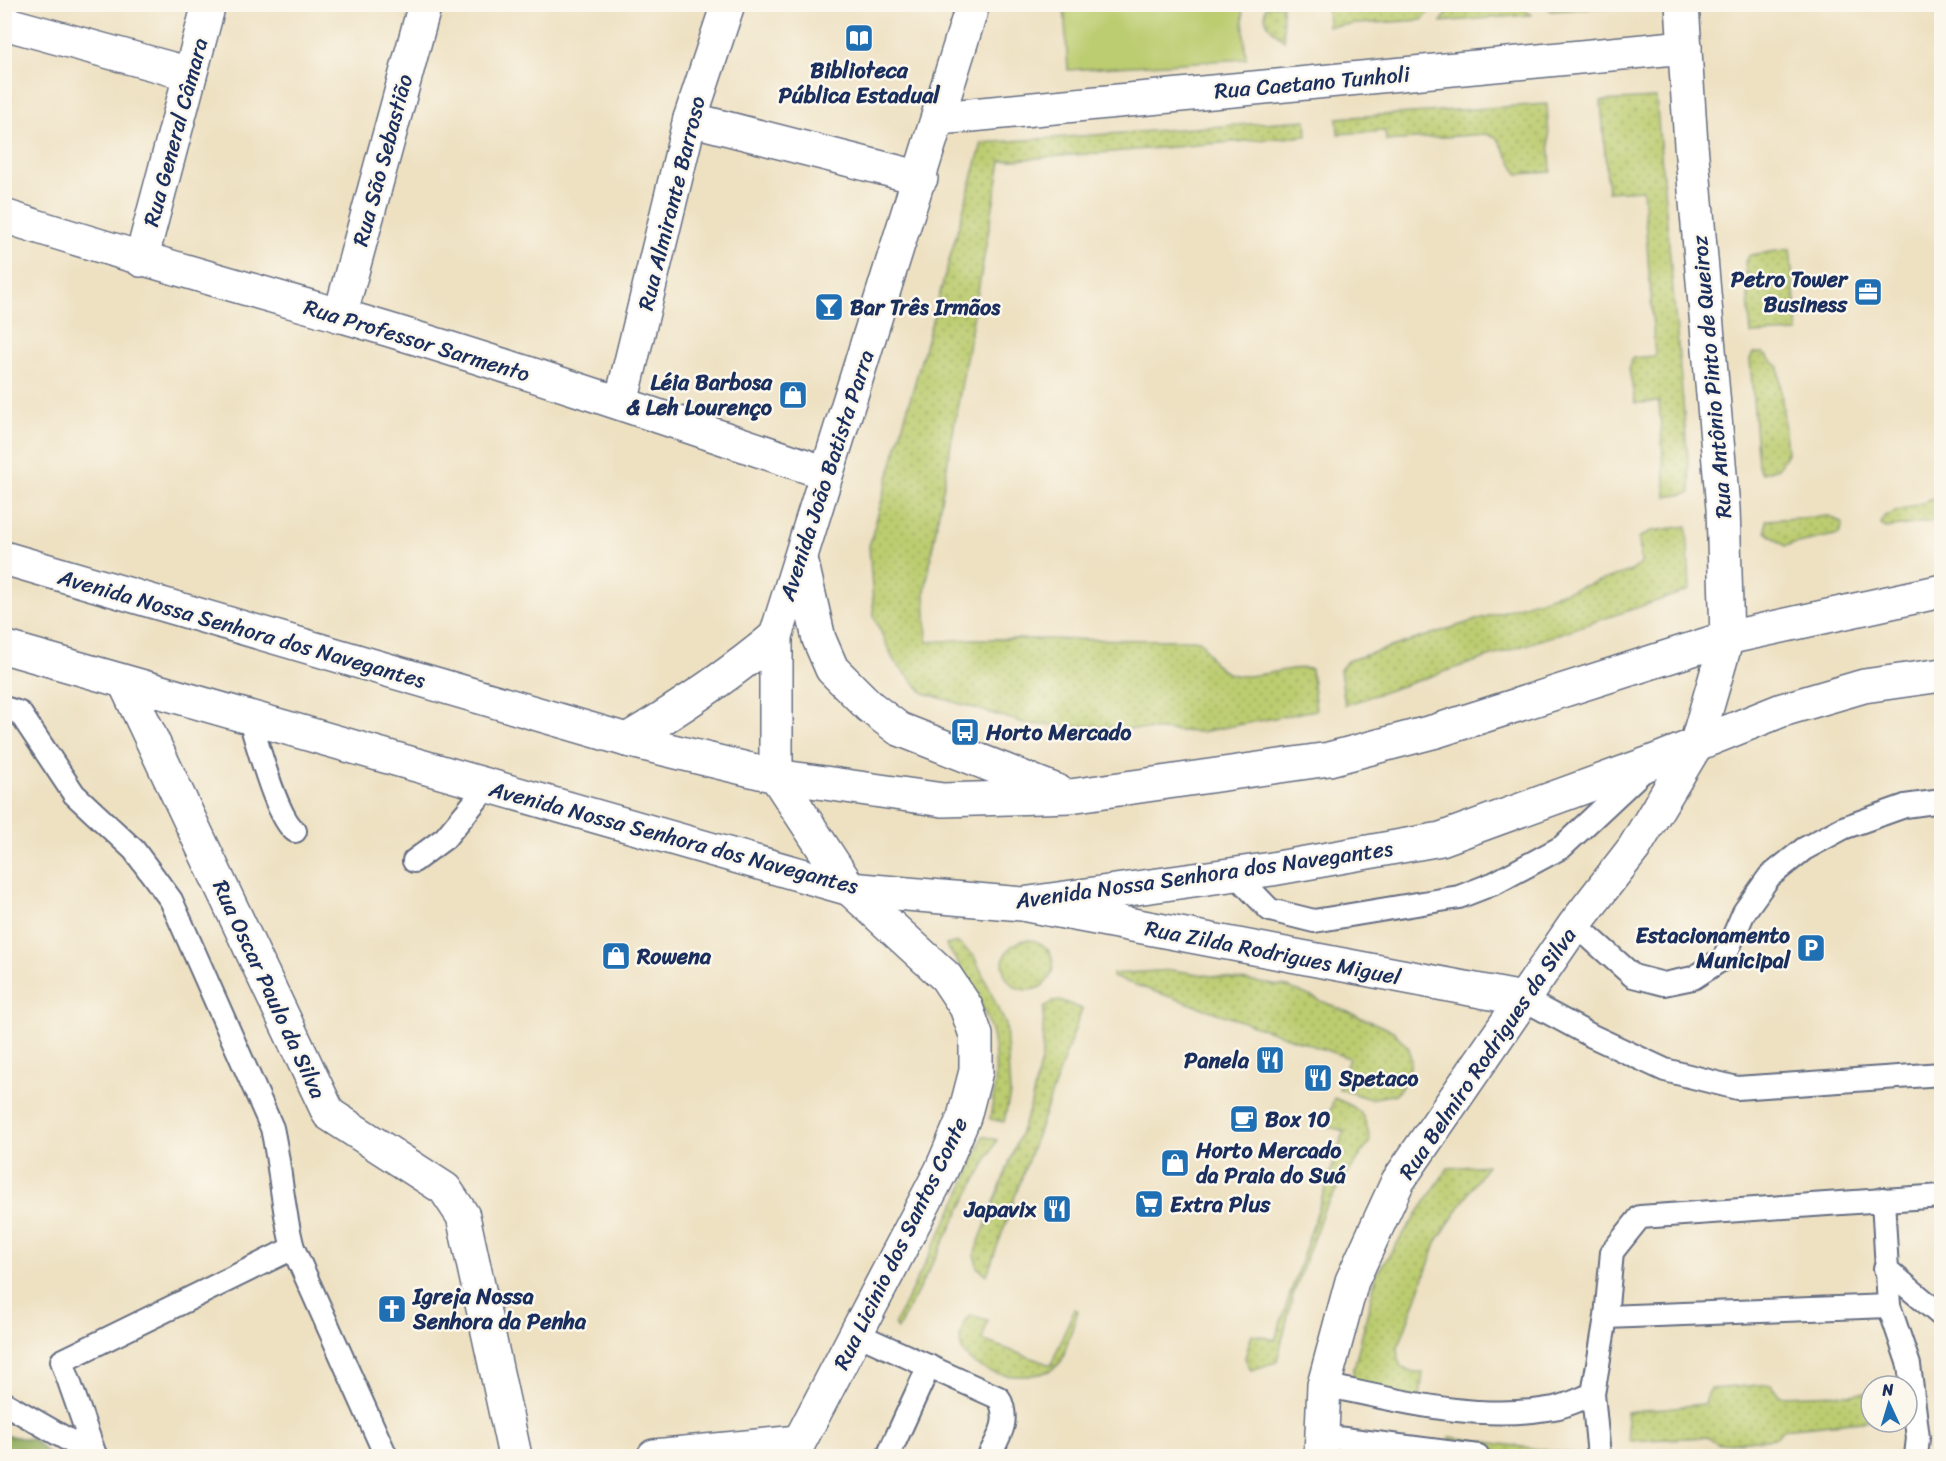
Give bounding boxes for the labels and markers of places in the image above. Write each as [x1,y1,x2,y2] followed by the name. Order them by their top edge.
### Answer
[843,22,875,54] library icon: Biblioteca Pública Estadual
[779,51,941,115] place label: Biblioteca Pública Estadual
[1731,260,1849,324] place label: Petro Tower Business
[1852,276,1884,308] office icon: Petro Tower Business
[850,288,1001,327] place label: Bar Três Irmãos
[813,291,845,323] bar icon: Bar Três Irmãos
[626,363,773,427] place label: Léia Barbosa & Leh Lourenço
[777,379,809,411] shop icon: Léia Barbosa & Leh Lourenço
[985,713,1132,752] place label: Horto Mercado
[949,716,981,748] bus stop icon: Horto Mercado
[1636,916,1792,980] place label: Estacionamento Municipal
[1795,932,1827,964] parking icon: Estacionamento Municipal
[636,937,712,976] place label: Rowena
[600,940,632,972] shop icon: Rowena
[1184,1041,1250,1080] place label: Panela
[1254,1044,1286,1076] restaurant icon: Panela
[1338,1059,1418,1098] place label: Spetaco
[1302,1062,1334,1094] restaurant icon: Spetaco
[1265,1100,1330,1139] place label: Box 10
[1228,1103,1260,1135] cafe icon: Box 10
[1195,1131,1346,1195] place label: Horto Mercado da Praia do Suá
[1159,1147,1191,1179] shop icon: Horto Mercado da Praia do Suá
[1170,1185,1271,1224] place label: Extra Plus
[1133,1188,1165,1220] supermarket icon: Extra Plus
[962,1190,1037,1229] place label: Japavix
[1041,1193,1073,1225] restaurant icon: Japavix
[412,1277,587,1341] place label: Igreja Nossa Senhora da Penha
[376,1293,408,1325] church icon: Igreja Nossa Senhora da Penha

